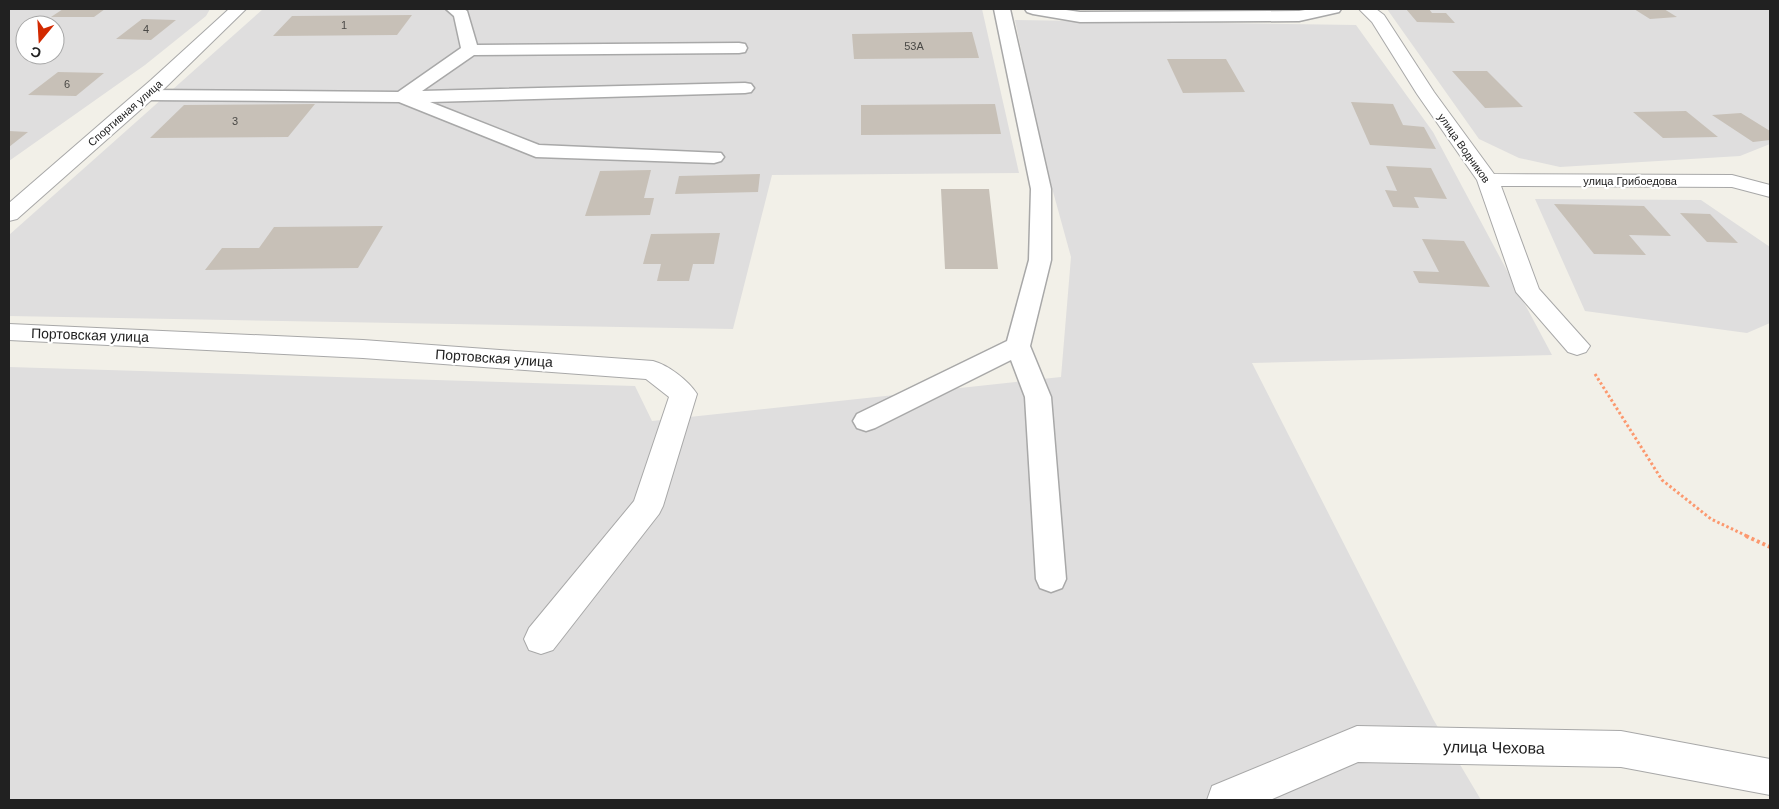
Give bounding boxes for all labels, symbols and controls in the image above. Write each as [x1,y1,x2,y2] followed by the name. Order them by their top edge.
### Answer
[15,15,65,65] north arrow
[341,19,347,31] house number: 1
[143,23,149,35] house number: 4
[904,40,924,52] house number: 53А
[29,43,43,62] text: С
[85,77,165,148] street label: Спортивная улица
[64,78,70,90] house number: 6
[1436,111,1493,185] street label: улица Водников
[232,115,238,127] house number: 3
[1583,175,1678,187] street label: улица Грибоедова
[31,325,149,345] street label: Портовская улица
[435,346,554,370] street label: Портовская улица
[1443,738,1545,757] street label: улица Чехова

